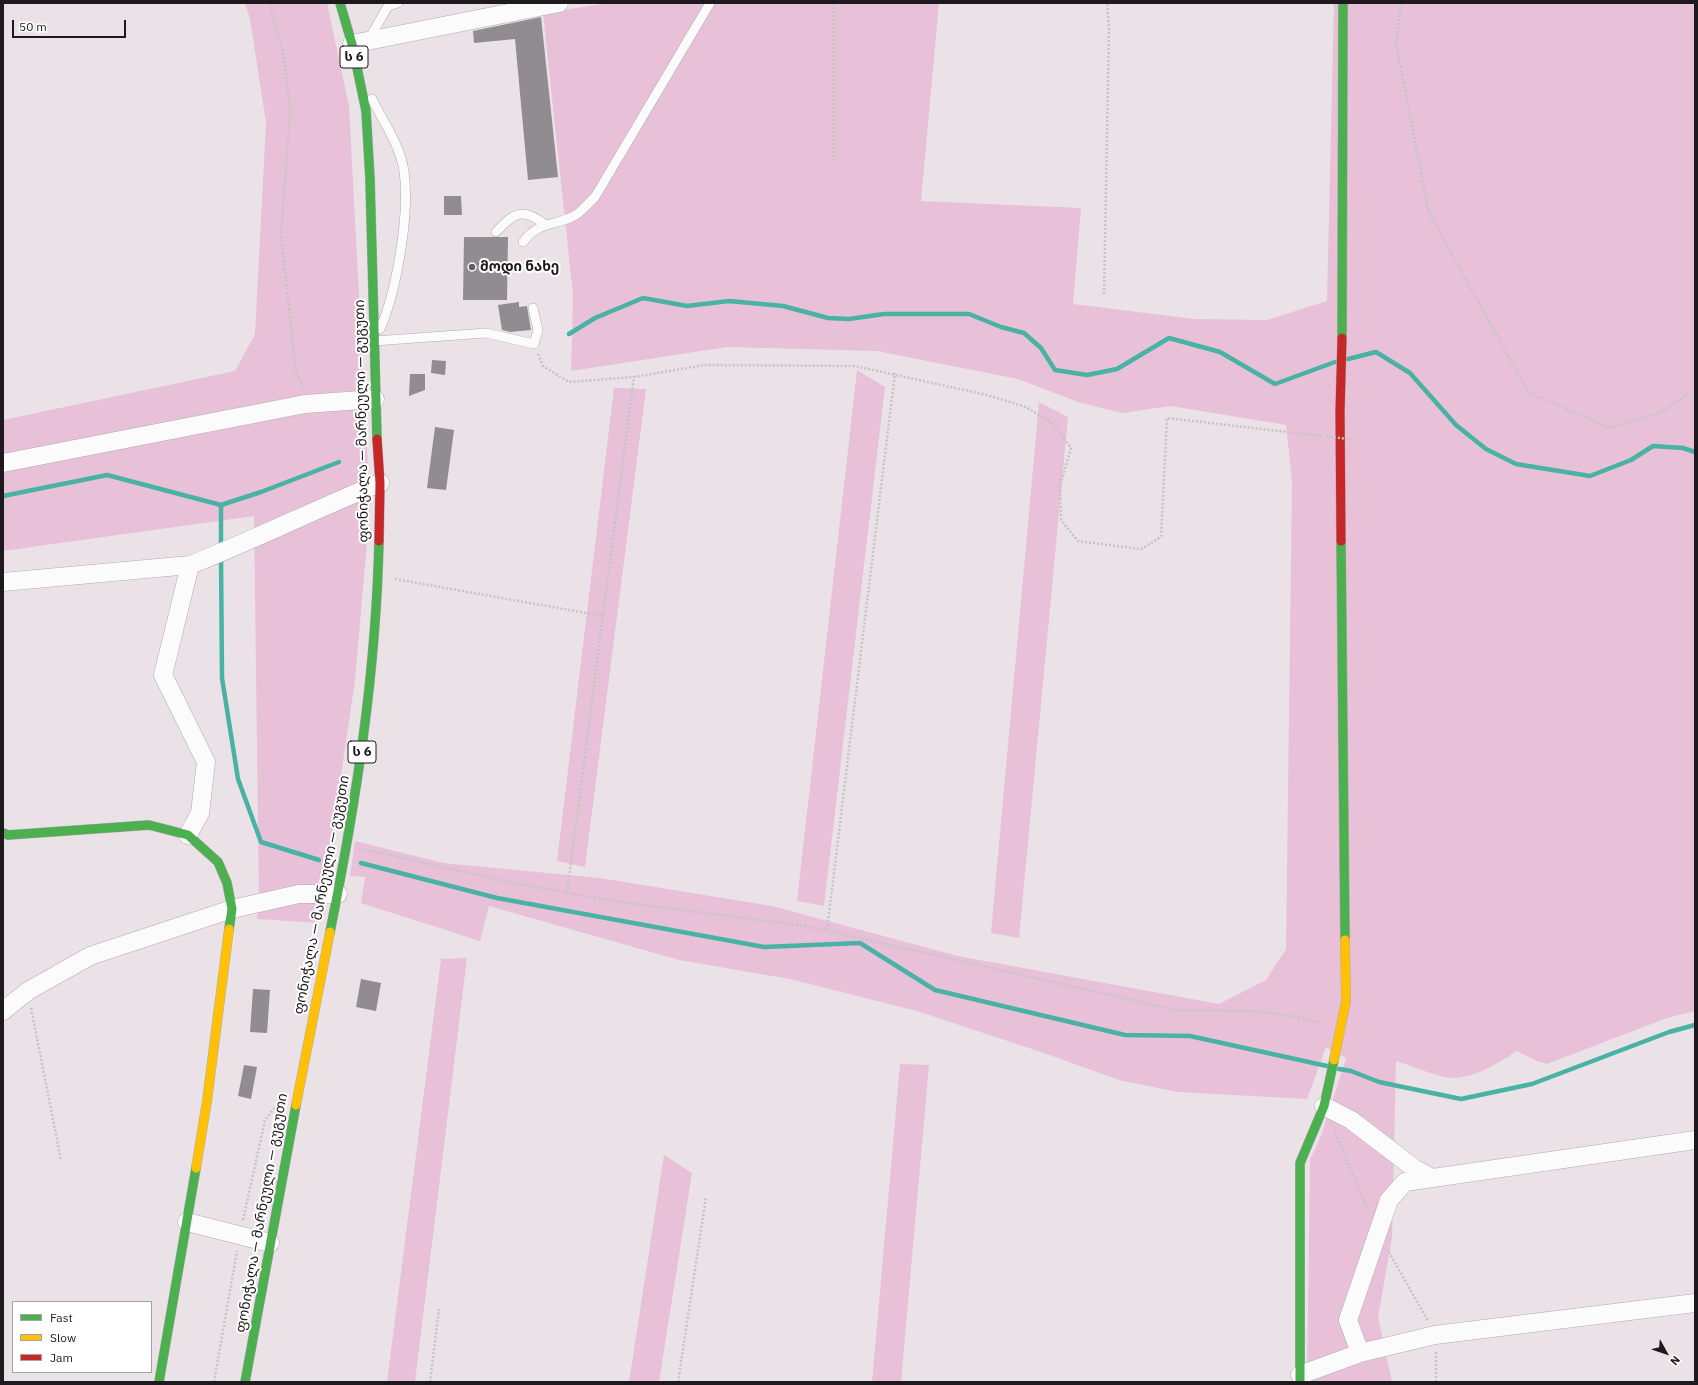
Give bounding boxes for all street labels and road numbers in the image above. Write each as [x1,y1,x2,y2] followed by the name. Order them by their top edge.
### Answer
[340,46,368,68] road number: ს 6
[351,299,373,543] street label: ფონიჭალა — მარნეული — გუგუთი
[348,741,376,763] road number: ს 6
[291,774,353,1016] street label: ფონიჭალა — მარნეული — გუგუთი
[233,1092,291,1334] street label: ფონიჭალა — მარნეული — გუგუთი

